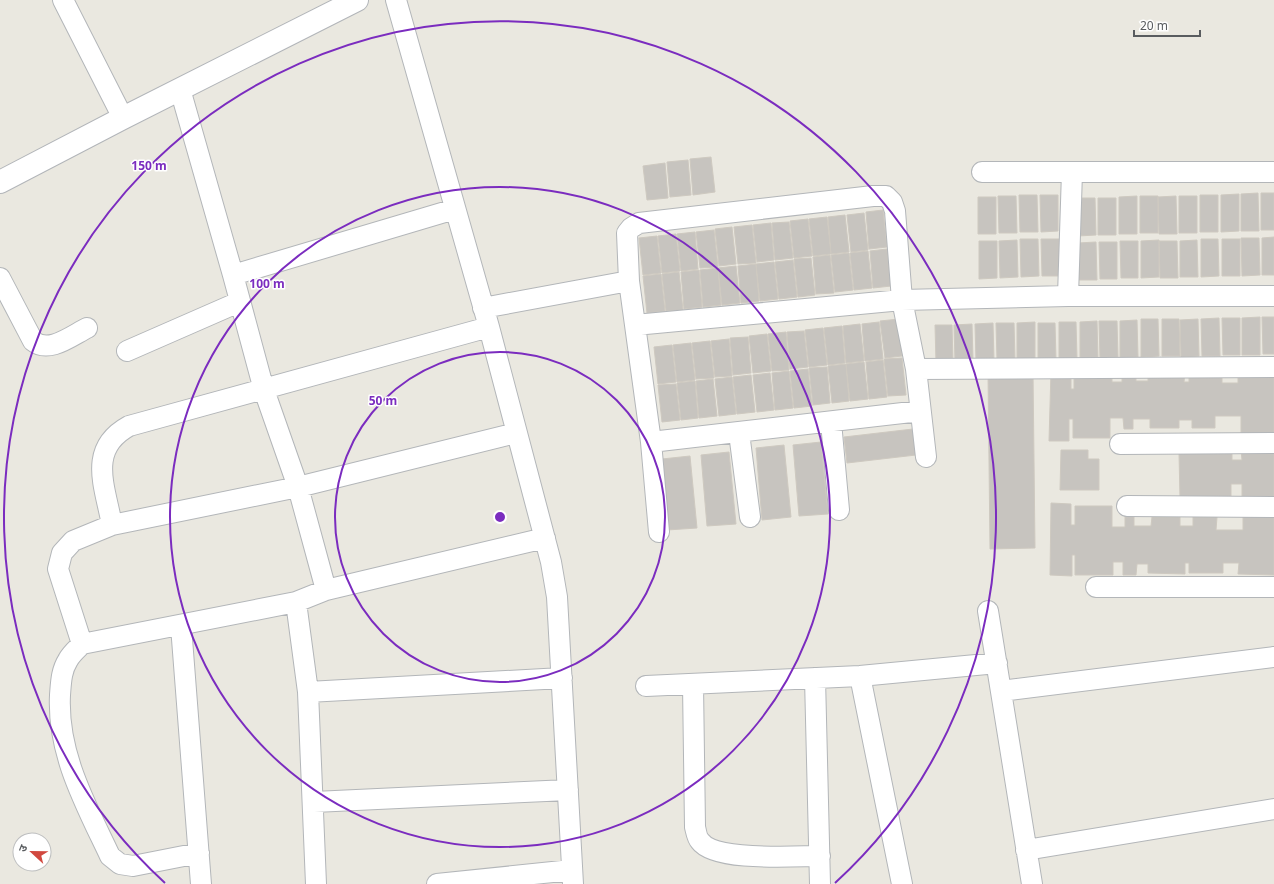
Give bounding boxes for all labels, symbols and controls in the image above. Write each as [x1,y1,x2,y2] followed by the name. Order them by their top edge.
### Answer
[1134,12,1200,38] scale bar
[1140,17,1168,34] text: 20 m
[131,157,167,174] text: 150 m
[249,275,285,292] text: 100 m
[369,392,397,409] text: 50 m
[493,510,507,524] centre of rings
[12,832,52,872] north arrow
[14,842,31,854] text: उ

